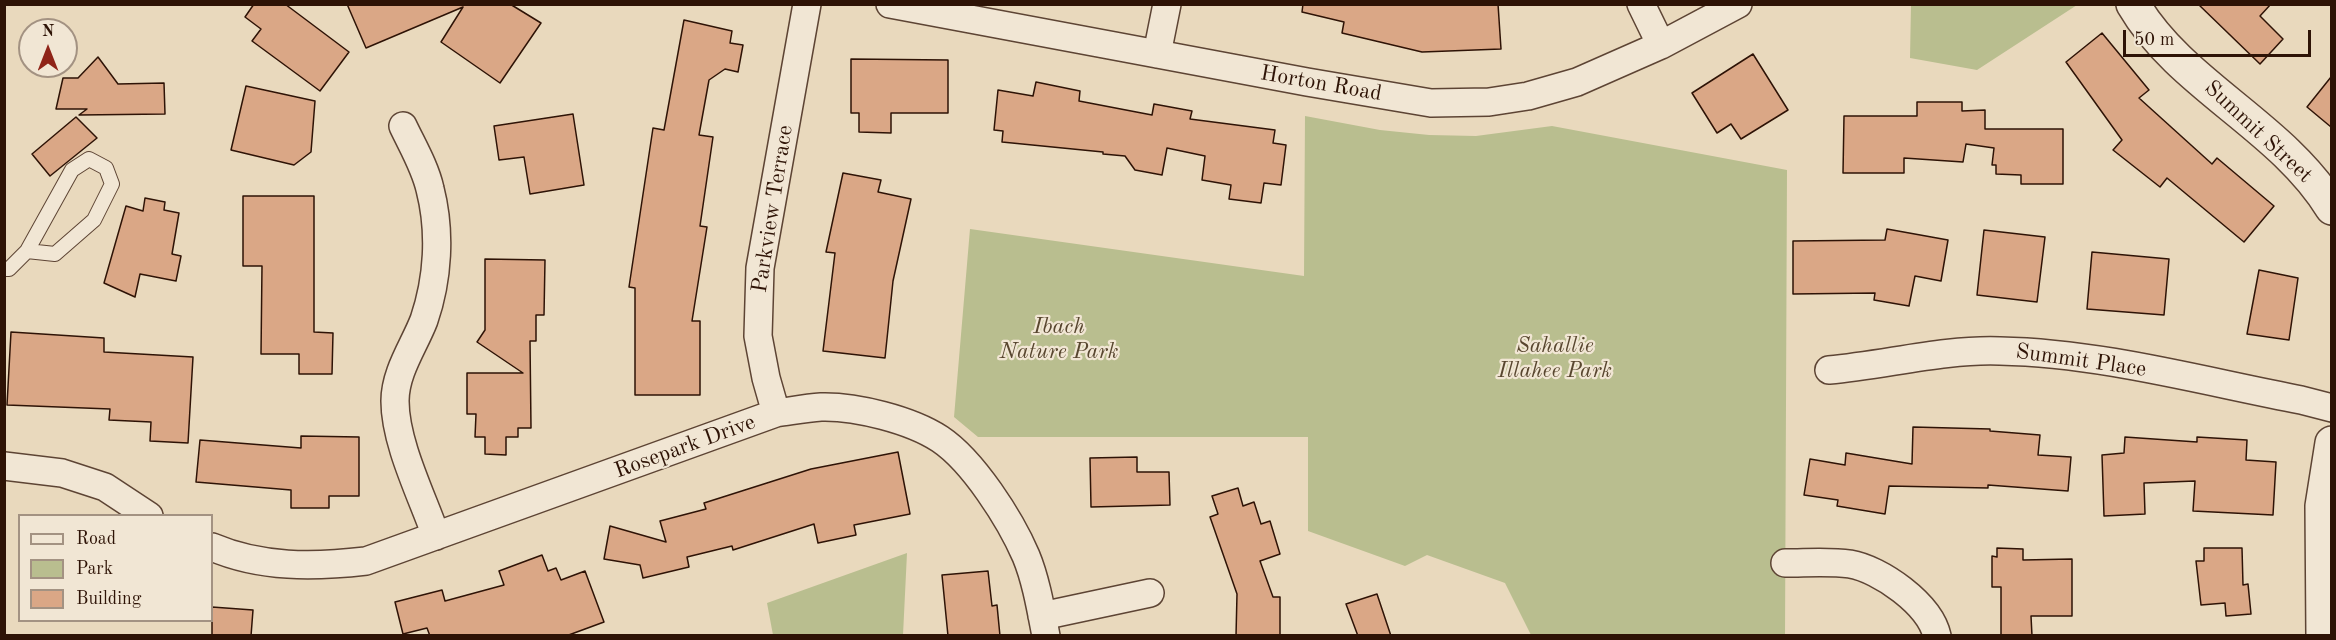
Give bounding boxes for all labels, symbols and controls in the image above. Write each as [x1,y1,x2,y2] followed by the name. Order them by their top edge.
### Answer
[18,18,78,78] north arrow
[2126,18,2314,56] scale bar
[42,24,54,40] text: N
[2134,31,2174,49] text: 50 m
[1258,60,1384,108] street label: Horton Road
[2198,75,2318,189] street label: Summit Street
[747,123,799,295] street label: Parkview Terrace
[1000,314,1118,366] park label: Ibach Nature Park
[1498,333,1612,384] park label: Sahallie Illahee Park
[2014,339,2148,383] street label: Summit Place
[611,409,759,485] street label: Rosepark Drive
[18,514,213,622] legend
[76,530,116,548] text: Road
[76,560,113,578] text: Park
[76,590,141,608] text: Building

